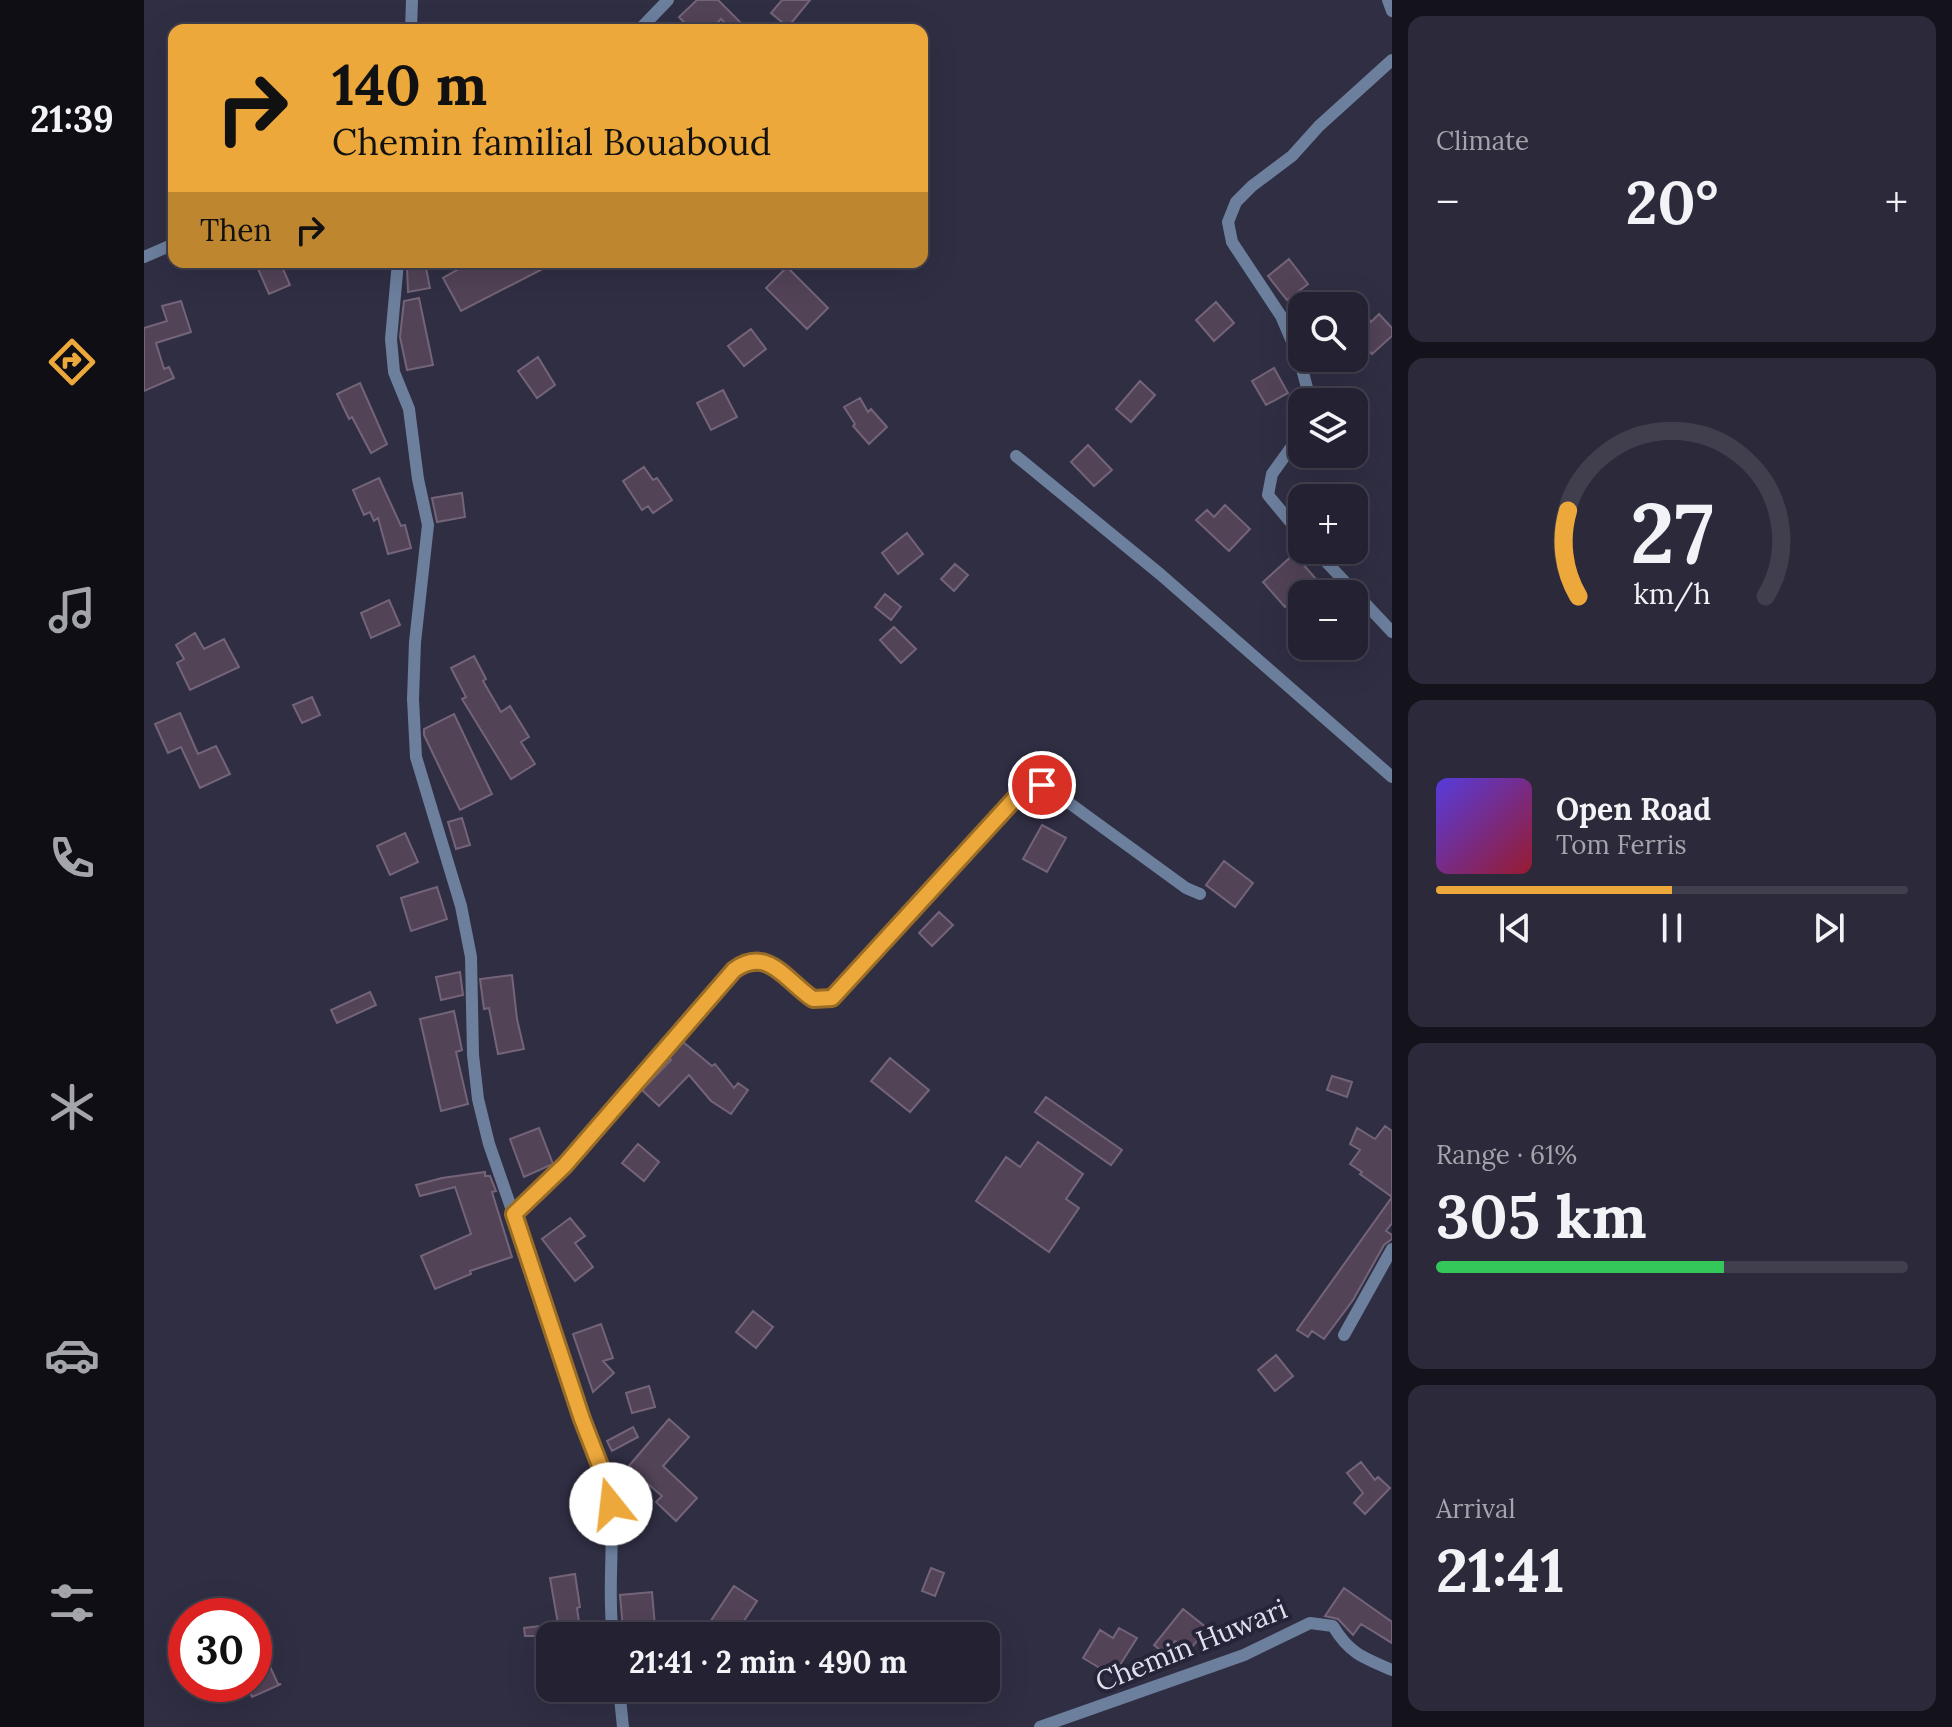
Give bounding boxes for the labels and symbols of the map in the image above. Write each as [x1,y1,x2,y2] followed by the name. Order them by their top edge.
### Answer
[1008,751,1076,819] pin
[569,1462,653,1546] position arrow
[1090,1590,1292,1700] street label: Chemin Huwari
[168,1598,272,1702] speed limit sign: 30

